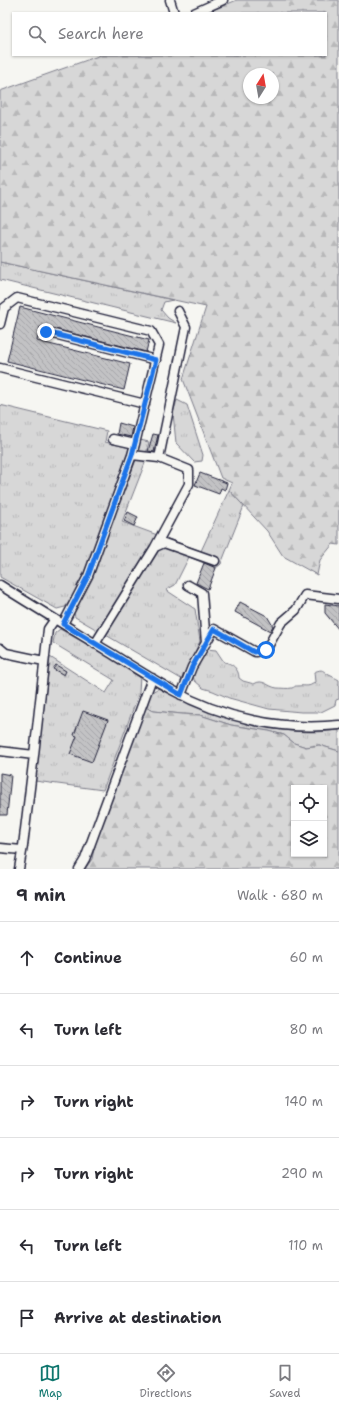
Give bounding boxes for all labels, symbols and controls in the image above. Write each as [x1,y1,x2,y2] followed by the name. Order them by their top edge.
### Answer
[12,12,327,56] search box
[26,23,48,45] icon: search
[58,24,144,44] text: Search here
[243,68,279,104] north arrow
[37,323,55,341] route end
[257,641,275,659] route start
[291,785,327,857] map controls
[291,785,327,821] button: locate
[291,821,327,857] button: layers
[16,884,66,906] text: 9 min
[237,887,323,904] text: Walk · 680 m
[16,947,38,969] icon: ahead
[54,948,122,968] text: Continue
[290,949,323,966] text: 60 m
[16,1019,38,1041] icon: left
[54,1020,122,1040] text: Turn left
[289,1021,323,1038] text: 80 m
[16,1091,38,1113] icon: right
[54,1092,134,1112] text: Turn right
[284,1093,323,1110] text: 140 m
[16,1163,38,1185] icon: right
[54,1164,134,1184] text: Turn right
[281,1165,323,1182] text: 290 m
[16,1235,38,1257] icon: left
[54,1236,122,1256] text: Turn left
[288,1237,323,1254] text: 110 m
[16,1307,38,1329] icon: arrive
[54,1308,222,1328] text: Arrive at destination
[39,1362,62,1401] tab: Map
[139,1362,192,1401] tab: Directions
[269,1362,300,1401] tab: Saved

